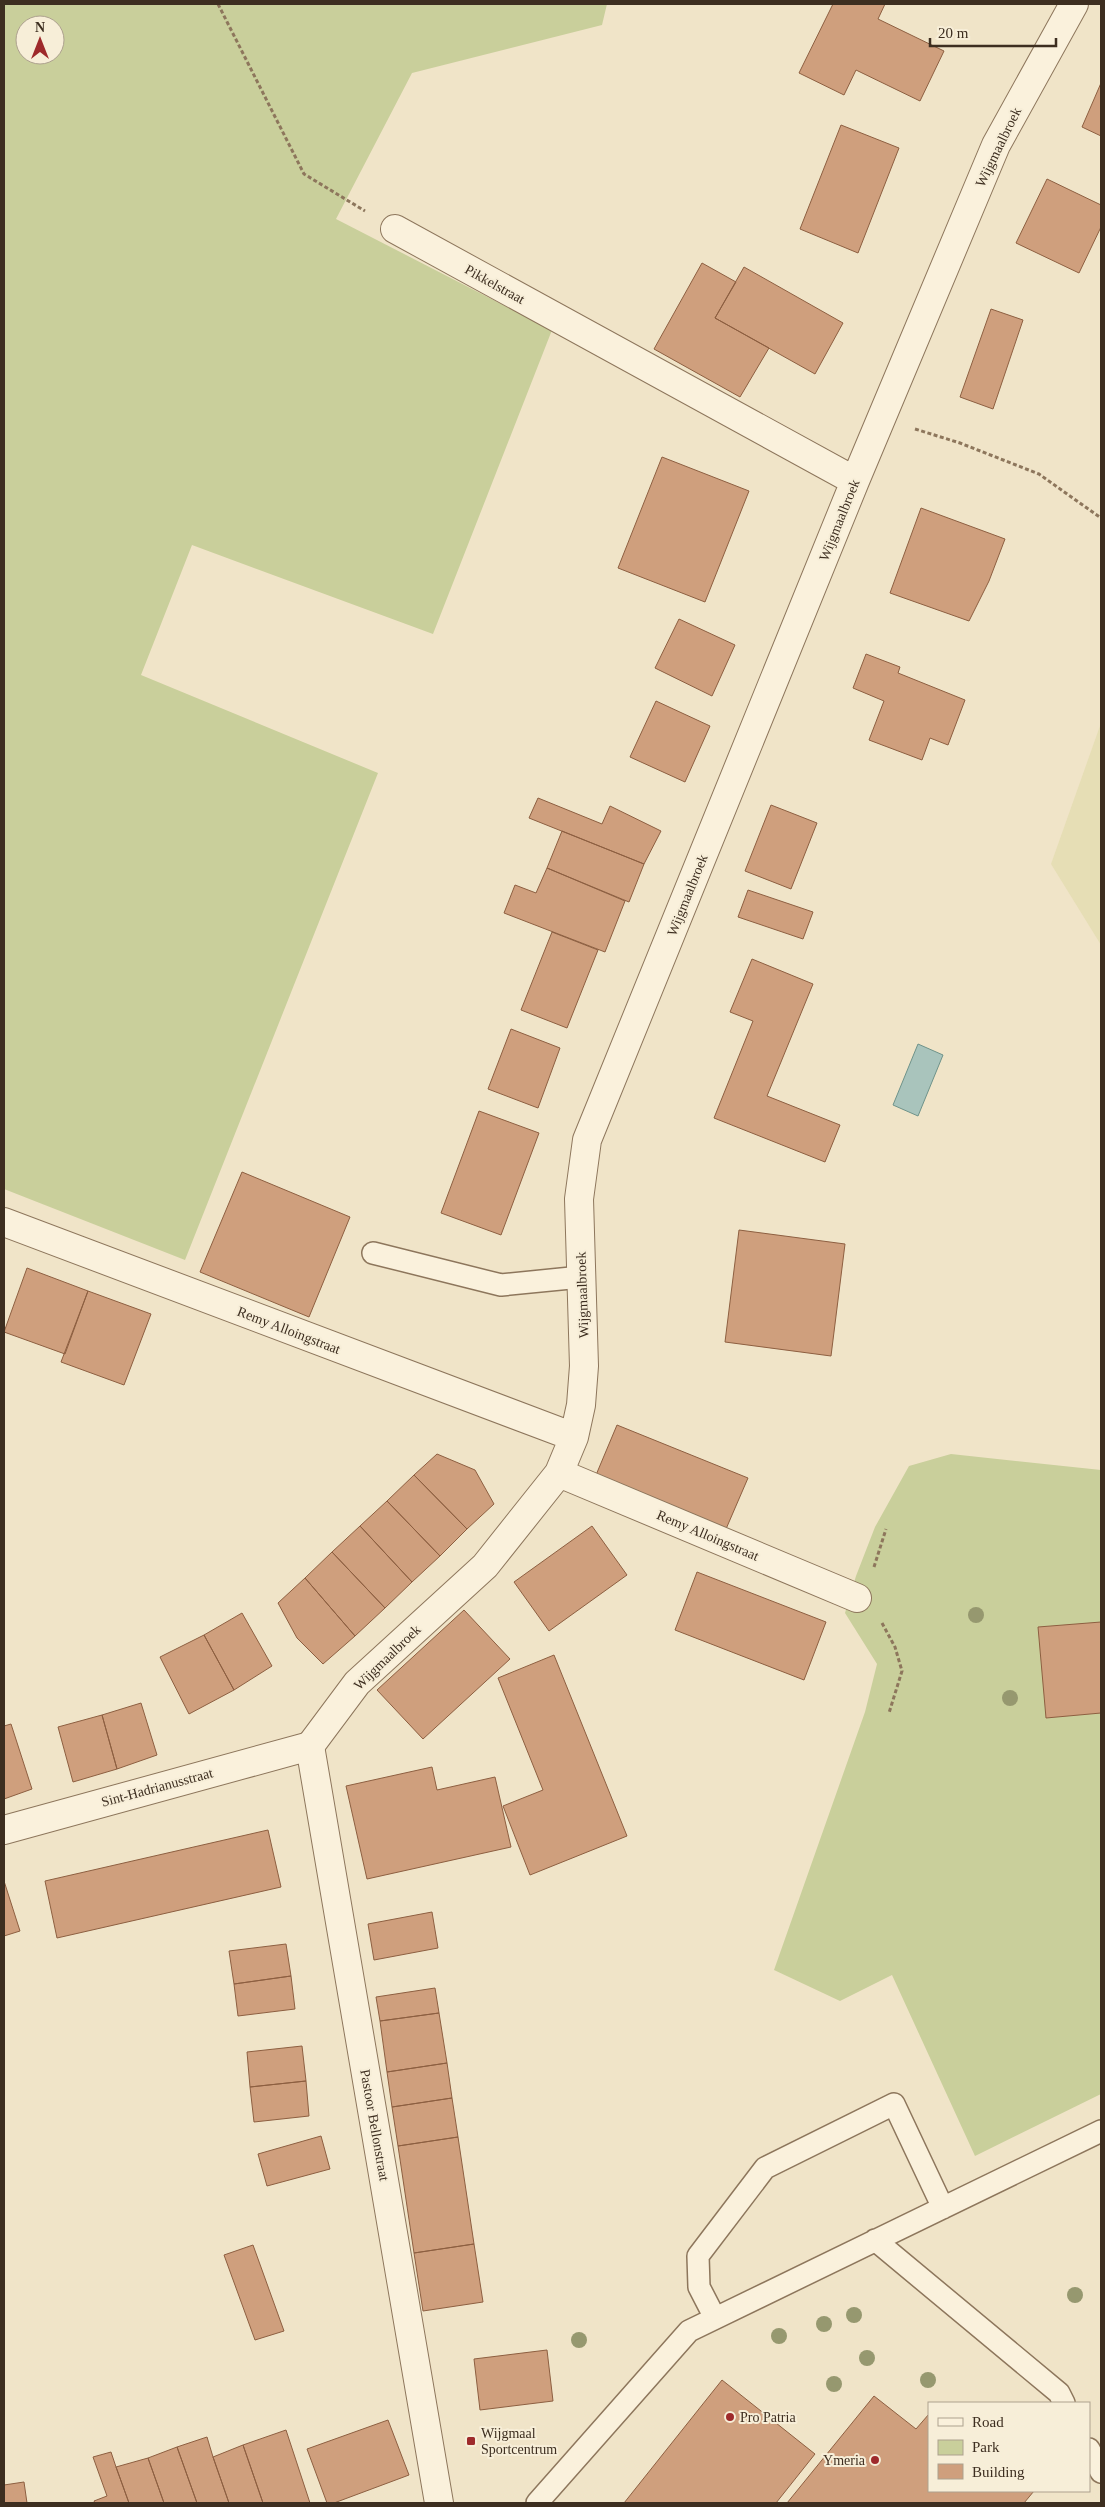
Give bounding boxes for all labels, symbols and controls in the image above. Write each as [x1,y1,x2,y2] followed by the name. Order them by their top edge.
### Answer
[15,15,65,65] north arrow
[930,15,1056,47] scale bar
[35,20,45,35] text: N
[938,25,969,41] text: 20 m
[973,105,1024,189] street label: Wijgmaalbroek
[462,262,527,307] street label: Pikkelstraat
[816,477,863,563] street label: Wijgmaalbroek
[664,852,711,938] street label: Wijgmaalbroek
[573,1251,592,1338] street label: Wijgmaalbroek
[235,1304,343,1357] street label: Remy Alloingstraat
[655,1507,761,1564] street label: Remy Alloingstraat
[351,1622,424,1693] street label: Wijgmaalbroek
[100,1765,215,1810] street label: Sint-Hadrianusstraat
[357,2068,392,2182] street label: Pastoor Bellonstraat
[928,2402,1090,2492] legend
[740,2410,796,2425] place label: Pro Patria
[724,2411,736,2423] marker: Pro Patria
[972,2414,1004,2430] text: Road
[481,2426,557,2457] place label: Wijgmaal Sportcentrum
[465,2435,477,2447] marker: Wijgmaal Sportcentrum
[972,2439,1000,2455] text: Park
[823,2453,866,2468] place label: Ymeria
[869,2454,881,2466] marker: Ymeria
[972,2464,1025,2480] text: Building

